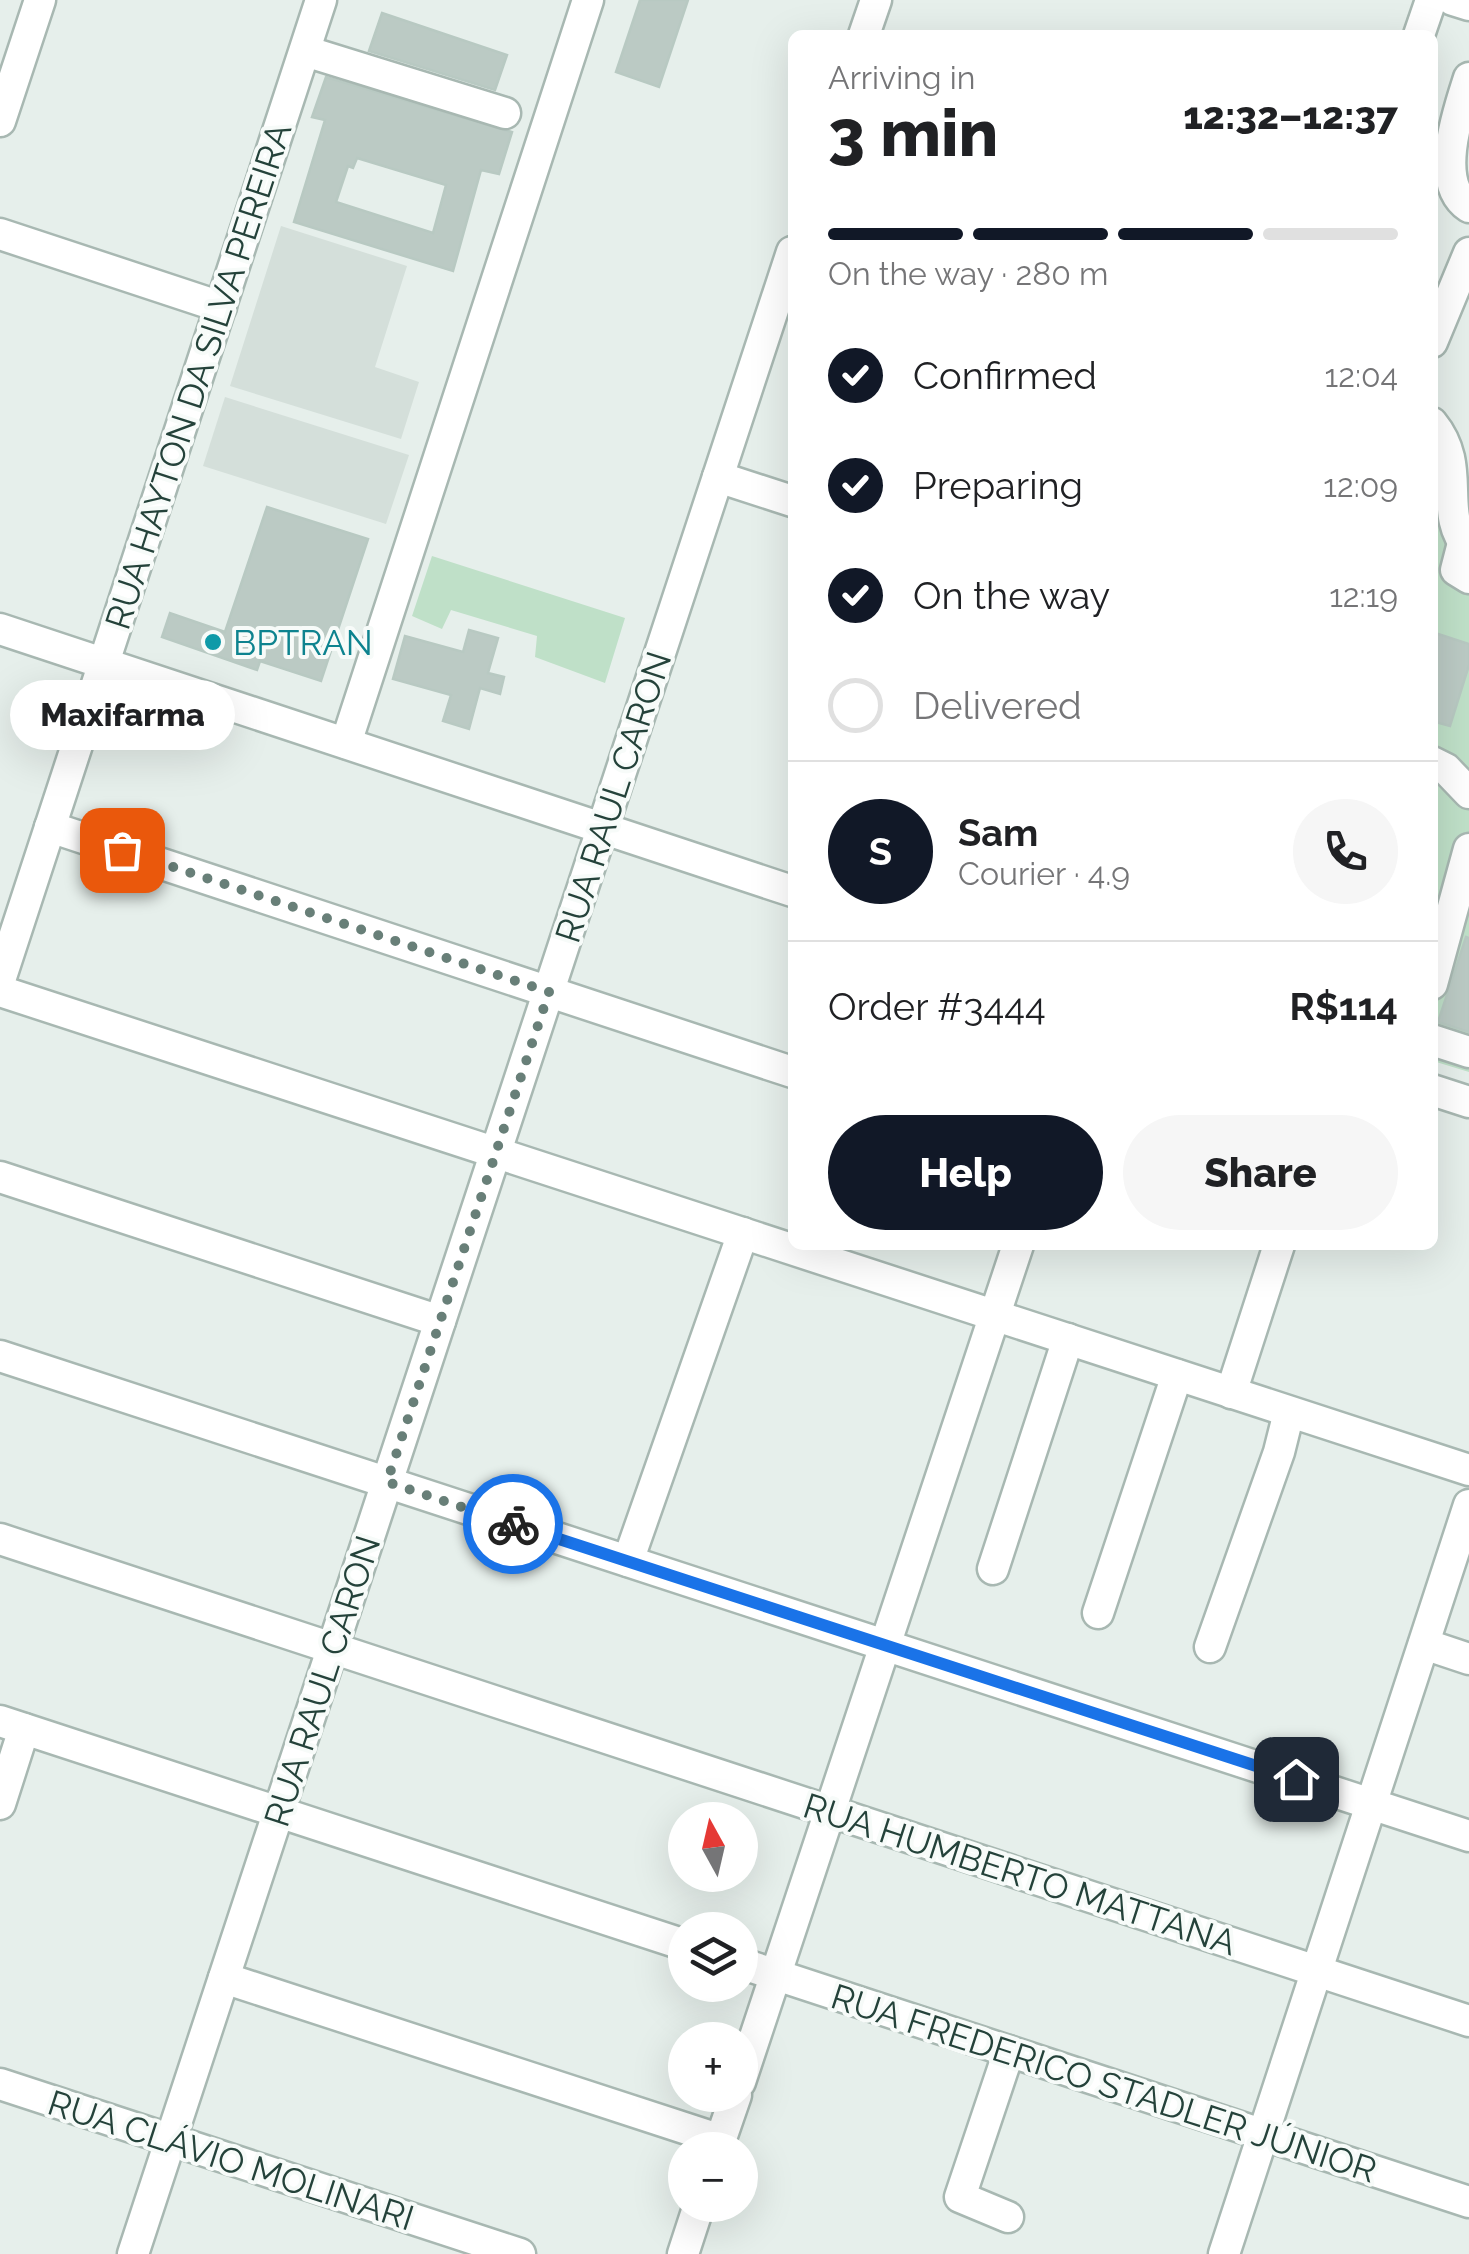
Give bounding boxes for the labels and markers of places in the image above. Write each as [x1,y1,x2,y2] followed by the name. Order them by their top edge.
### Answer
[233,622,373,663] place label: BPTRAN
[202,631,224,653] marker: BPTRAN
[9,680,234,750] callout: Maxifarma
[80,808,165,893] pin
[1254,1737,1339,1822] pin

